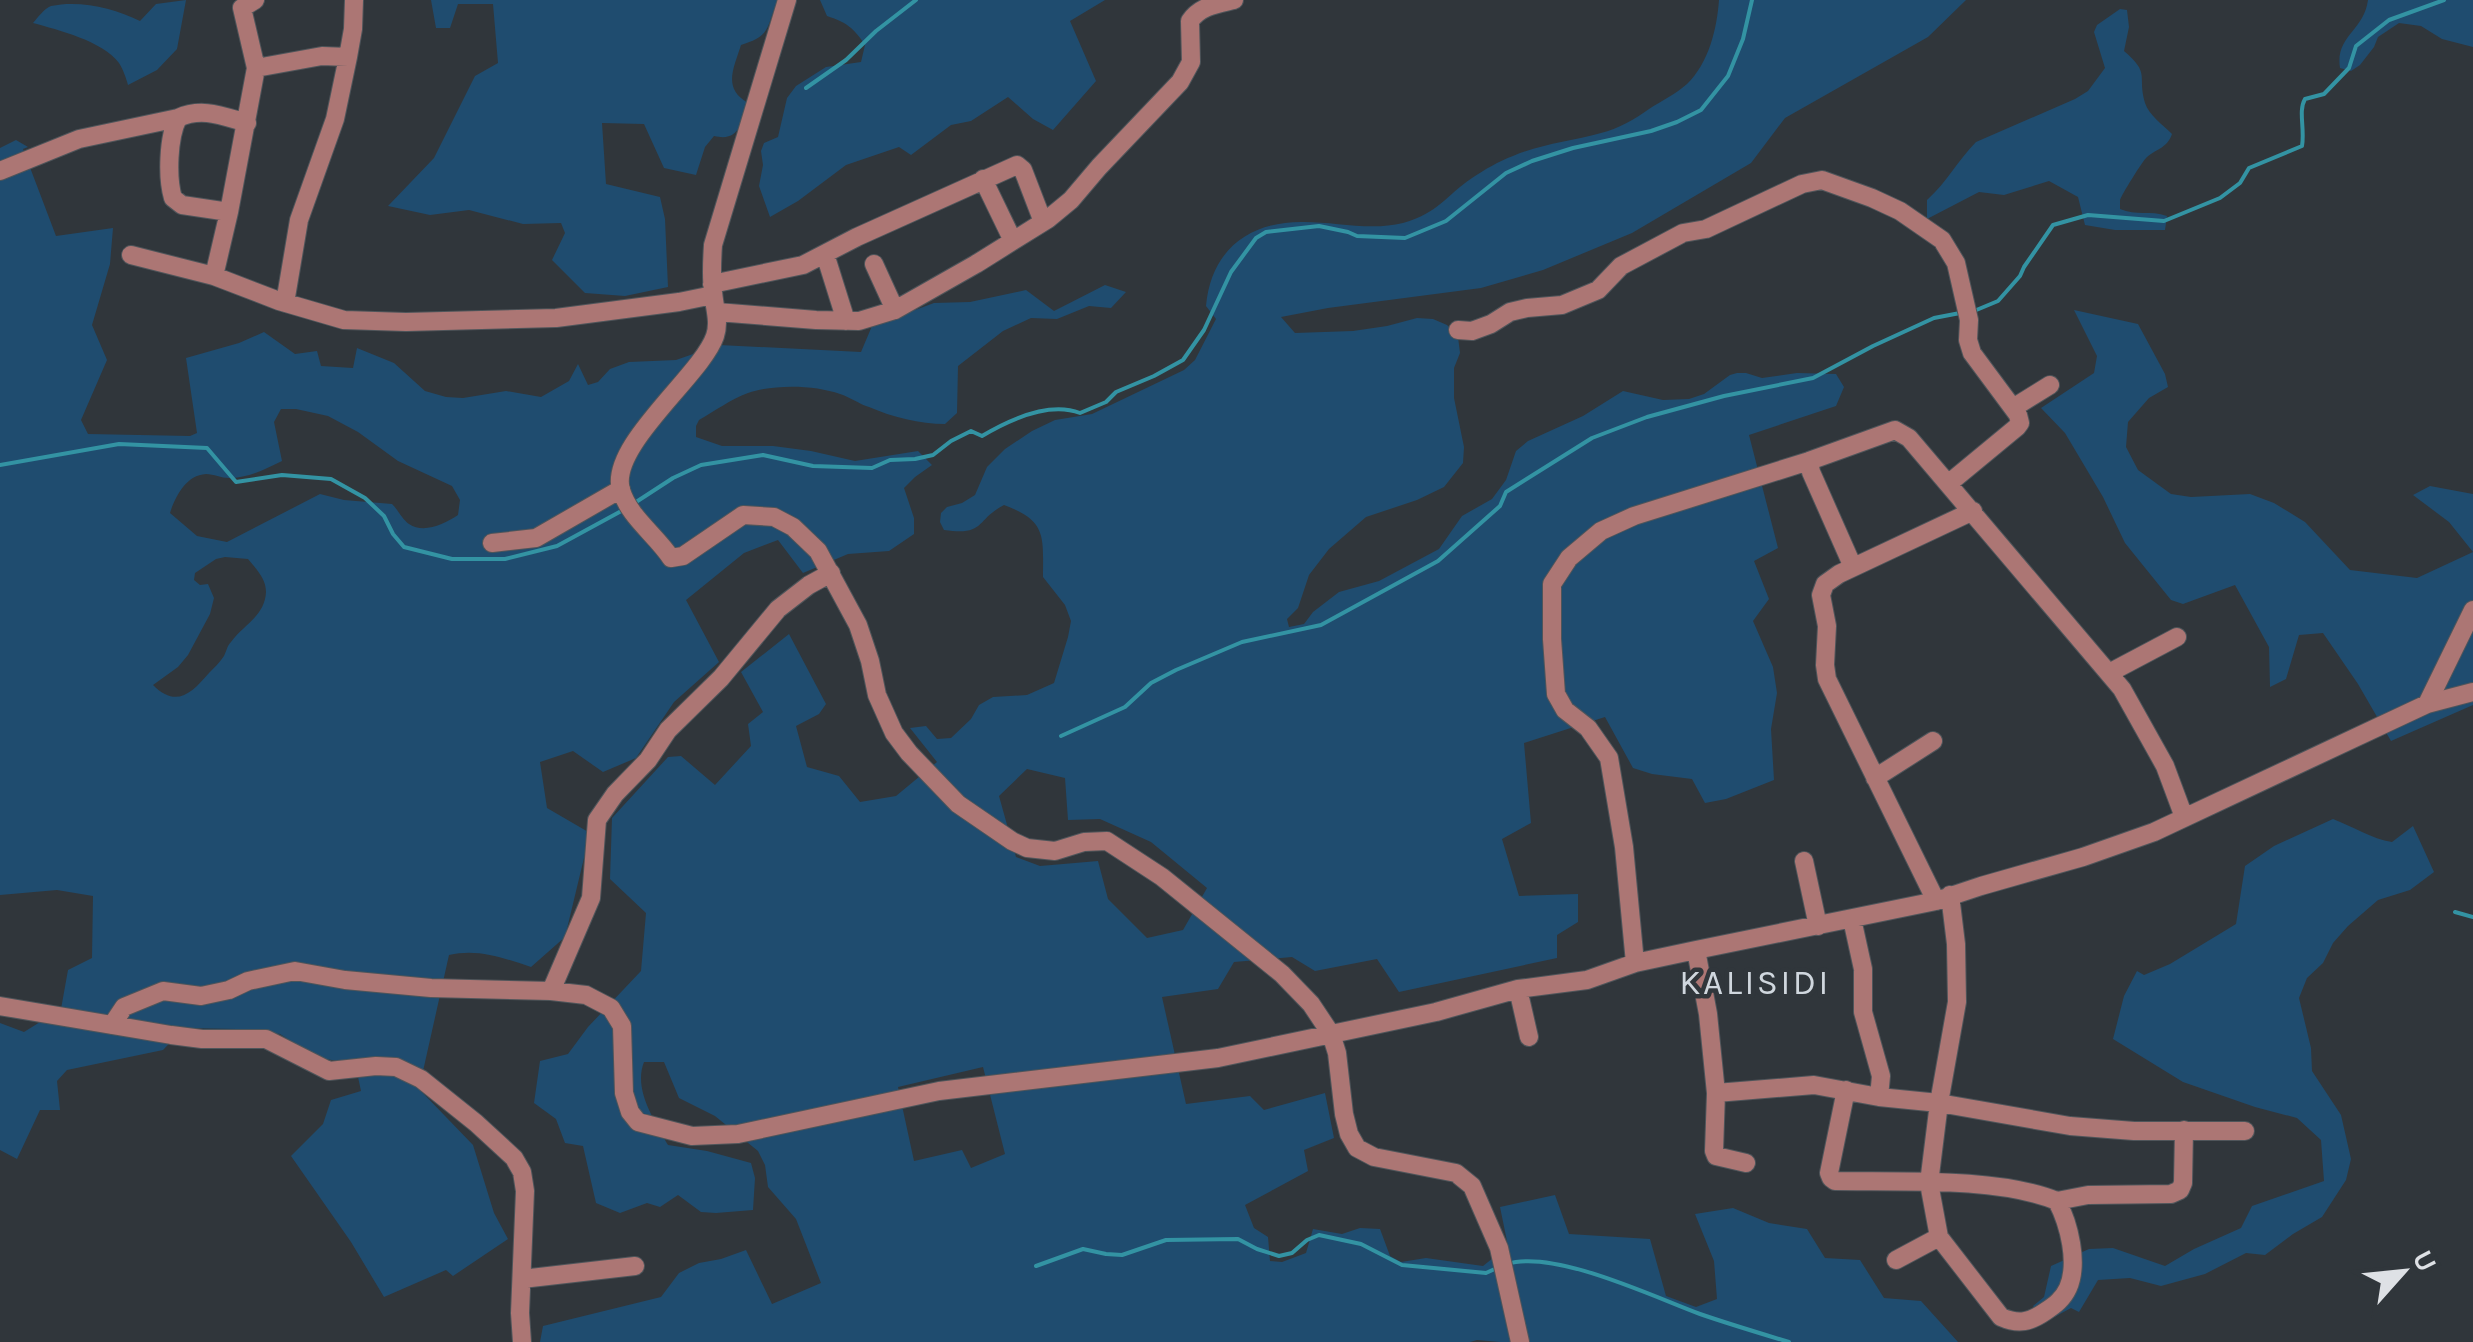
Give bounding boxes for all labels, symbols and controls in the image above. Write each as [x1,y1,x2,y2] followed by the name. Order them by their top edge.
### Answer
[1679,962,1831,1003] district label: KALISIDI
[2353,1222,2453,1322] north arrow
[2406,1245,2444,1277] text: U

